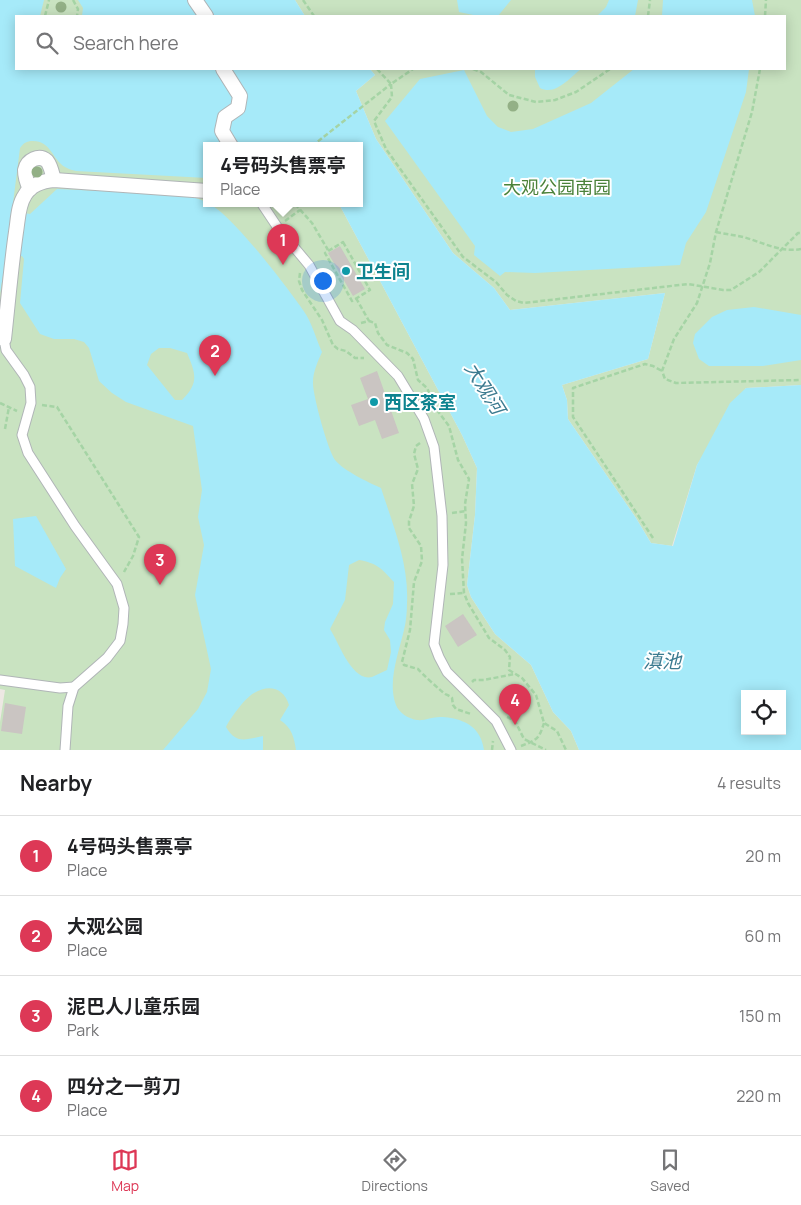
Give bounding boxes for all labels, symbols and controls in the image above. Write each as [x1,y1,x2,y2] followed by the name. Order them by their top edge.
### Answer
[15,15,786,70] search box
[33,29,61,57] icon: search
[73,30,179,56] text: Search here
[203,142,363,207] popup
[220,152,346,178] text: 4号码头售票亭
[503,175,611,199] park label: 大观公园南园
[220,178,260,200] text: Place
[267,224,299,265] pin: 1
[356,259,410,283] place label: 卫生间
[340,265,352,277] marker: 卫生间
[310,268,336,294] your location
[199,335,231,376] pin: 2
[459,357,513,422] water label: 大观河
[384,390,456,414] place label: 西区茶室
[368,396,380,408] marker: 西区茶室
[144,544,176,585] pin: 3
[643,648,683,674] water label: 滇池
[499,684,531,725] pin: 4
[741,690,786,735] map controls
[741,690,786,735] button: locate
[20,769,92,797] text: Nearby
[717,772,781,794] text: 4 results
[67,833,193,859] text: 4号码头售票亭
[32,845,40,867] text: 1
[745,845,781,867] text: 20 m
[67,859,107,881] text: Place
[67,913,143,939] text: 大观公园
[31,925,41,947] text: 2
[745,925,781,947] text: 60 m
[67,939,107,961] text: Place
[67,993,200,1019] text: 泥巴人儿童乐园
[31,1005,41,1027] text: 3
[739,1005,781,1027] text: 150 m
[67,1019,99,1041] text: Park
[67,1073,181,1099] text: 四分之一剪刀
[31,1085,41,1107] text: 4
[736,1085,781,1107] text: 220 m
[67,1099,107,1121] text: Place
[111,1146,139,1195] tab: Map
[362,1146,428,1195] tab: Directions
[650,1146,690,1195] tab: Saved

